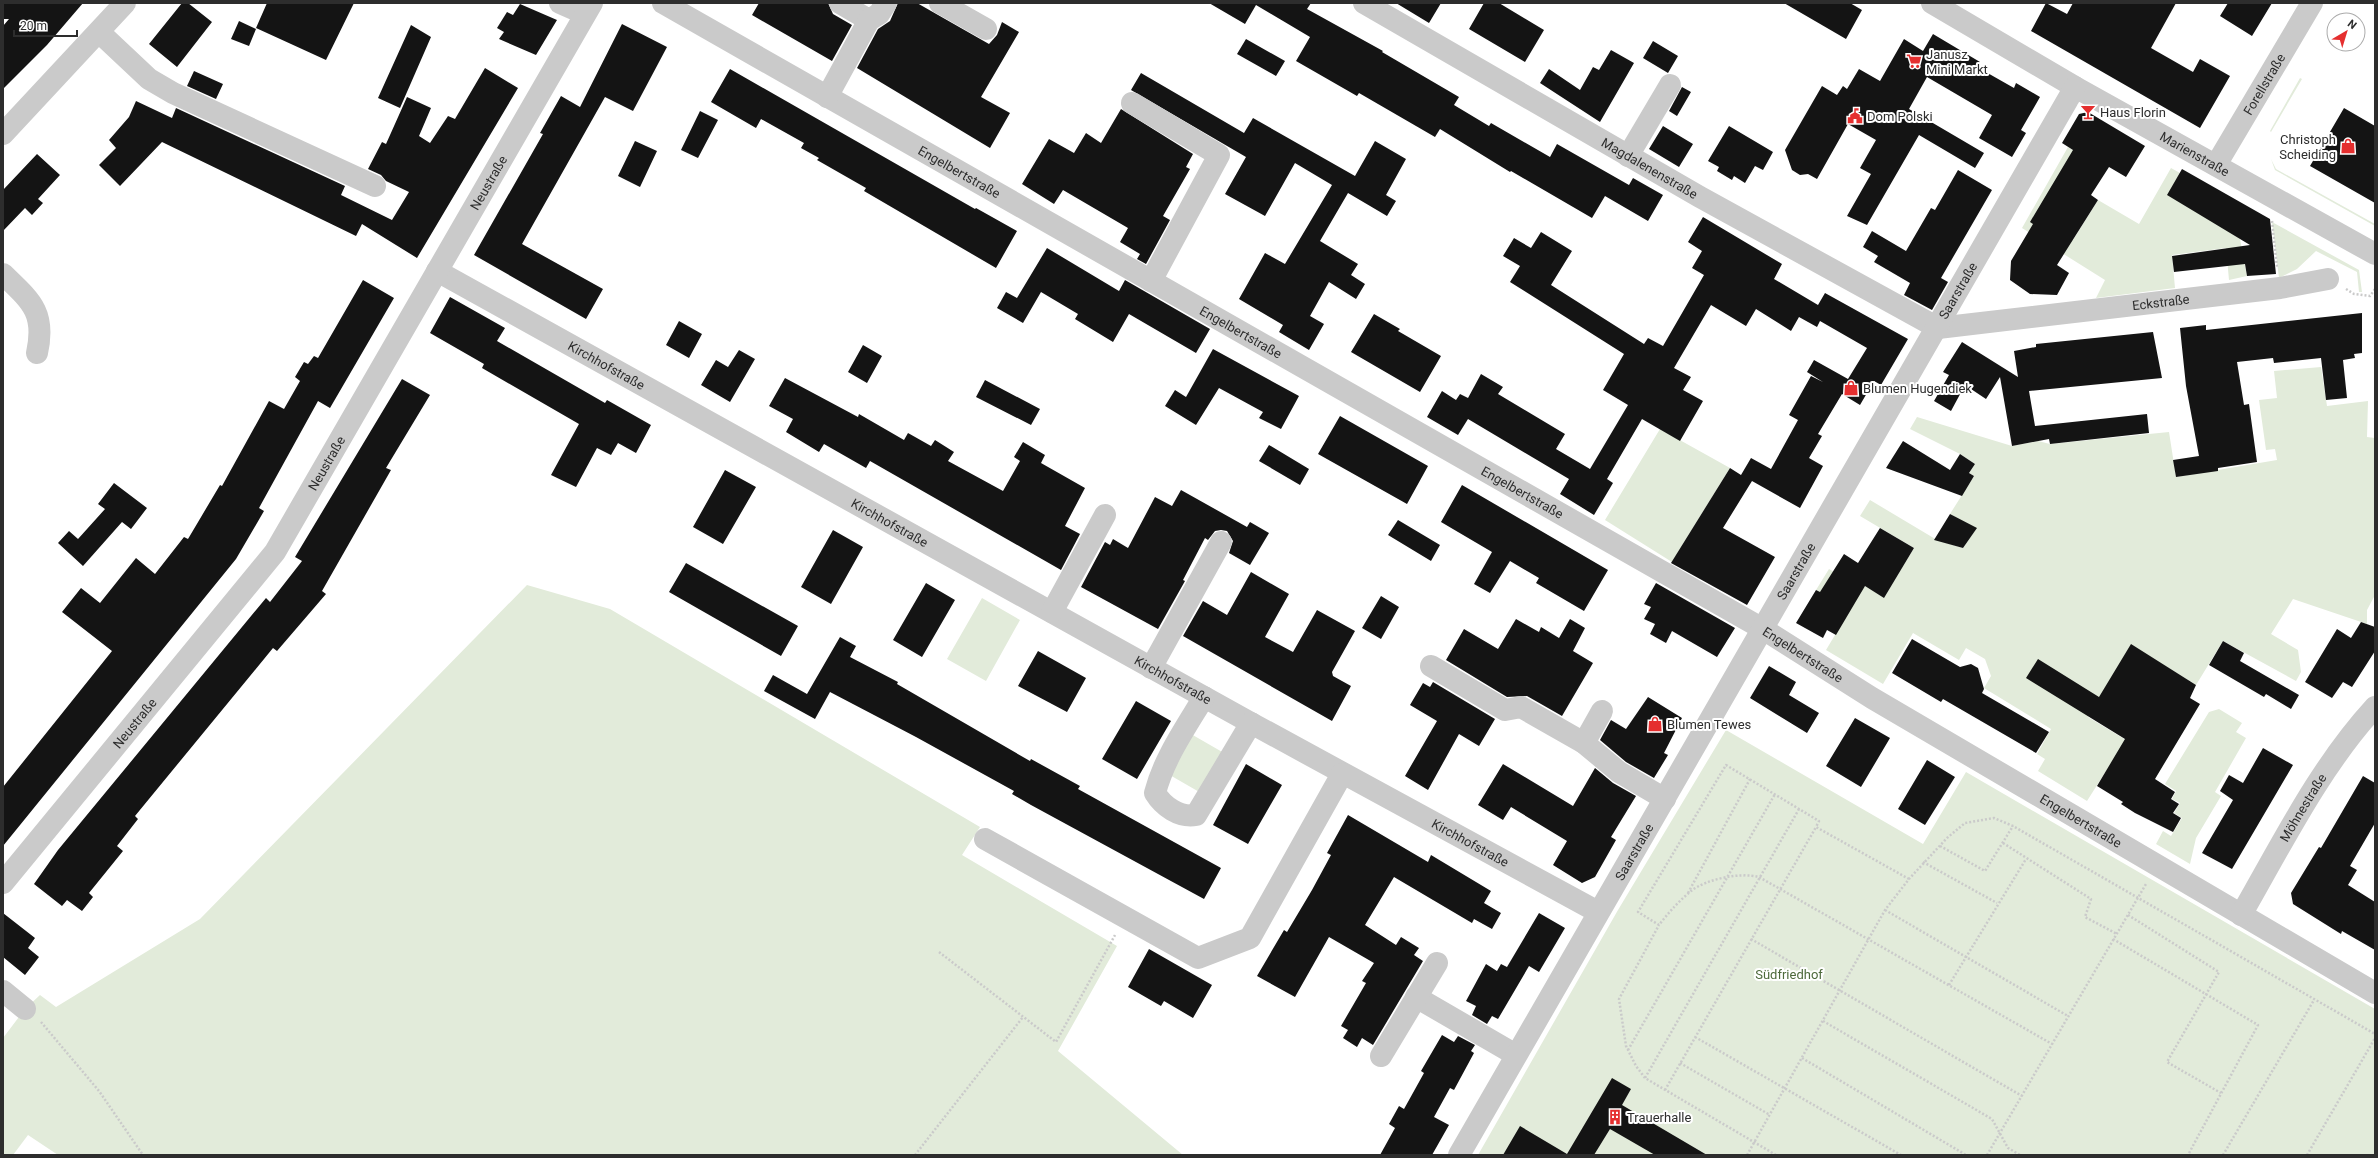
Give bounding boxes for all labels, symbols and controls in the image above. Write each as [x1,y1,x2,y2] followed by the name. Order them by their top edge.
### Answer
[14,12,77,38] scale bar
[2326,12,2366,52] north arrow
[2345,17,2359,32] text: N
[20,19,47,33] text: 20 m
[1926,47,1988,77] place label: Janusz Mini Markt
[2240,51,2288,118] street label: Forellstraße
[1905,52,1923,70] supermarket icon: Janusz Mini Markt
[2079,103,2097,121] bar icon: Haus Florin
[2100,105,2166,120] place label: Haus Florin
[1846,107,1864,125] public building icon: Dom Polski
[1867,109,1933,124] place label: Dom Polski
[2157,129,2232,179] street label: Marienstraße
[2279,132,2336,162] place label: Christoph Scheiding
[1599,135,1700,202] street label: Magdalenenstraße
[2339,137,2357,155] shop icon: Christoph Scheiding
[915,143,1003,201] street label: Engelbertstraße
[467,153,510,213] street label: Neustraße
[1936,260,1980,322] street label: Saarstraße
[2131,292,2190,313] street label: Eckstraße
[1197,303,1285,362] street label: Engelbertstraße
[565,338,648,393] street label: Kirchhofstraße
[1842,379,1860,397] shop icon: Blumen Hugendiek
[1863,381,1972,396] place label: Blumen Hugendiek
[305,434,348,493] street label: Neustraße
[1479,463,1566,522] street label: Engelbertstraße
[849,496,931,550] street label: Kirchhofstraße
[1774,540,1819,602] street label: Saarstraße
[1760,624,1846,686] street label: Engelbertstraße
[1132,653,1214,708] street label: Kirchhofstraße
[110,695,160,751] street label: Neustraße
[1646,715,1664,733] shop icon: Blumen Tewes
[1667,717,1752,732] place label: Blumen Tewes
[2277,771,2330,844] street label: Möhnestraße
[2037,791,2124,851] street label: Engelbertstraße
[1429,816,1512,870] street label: Kirchhofstraße
[1612,821,1657,883] street label: Saarstraße
[1755,967,1823,982] park label: Südfriedhof
[1606,1108,1624,1126] building icon: Trauerhalle
[1627,1110,1692,1125] place label: Trauerhalle

